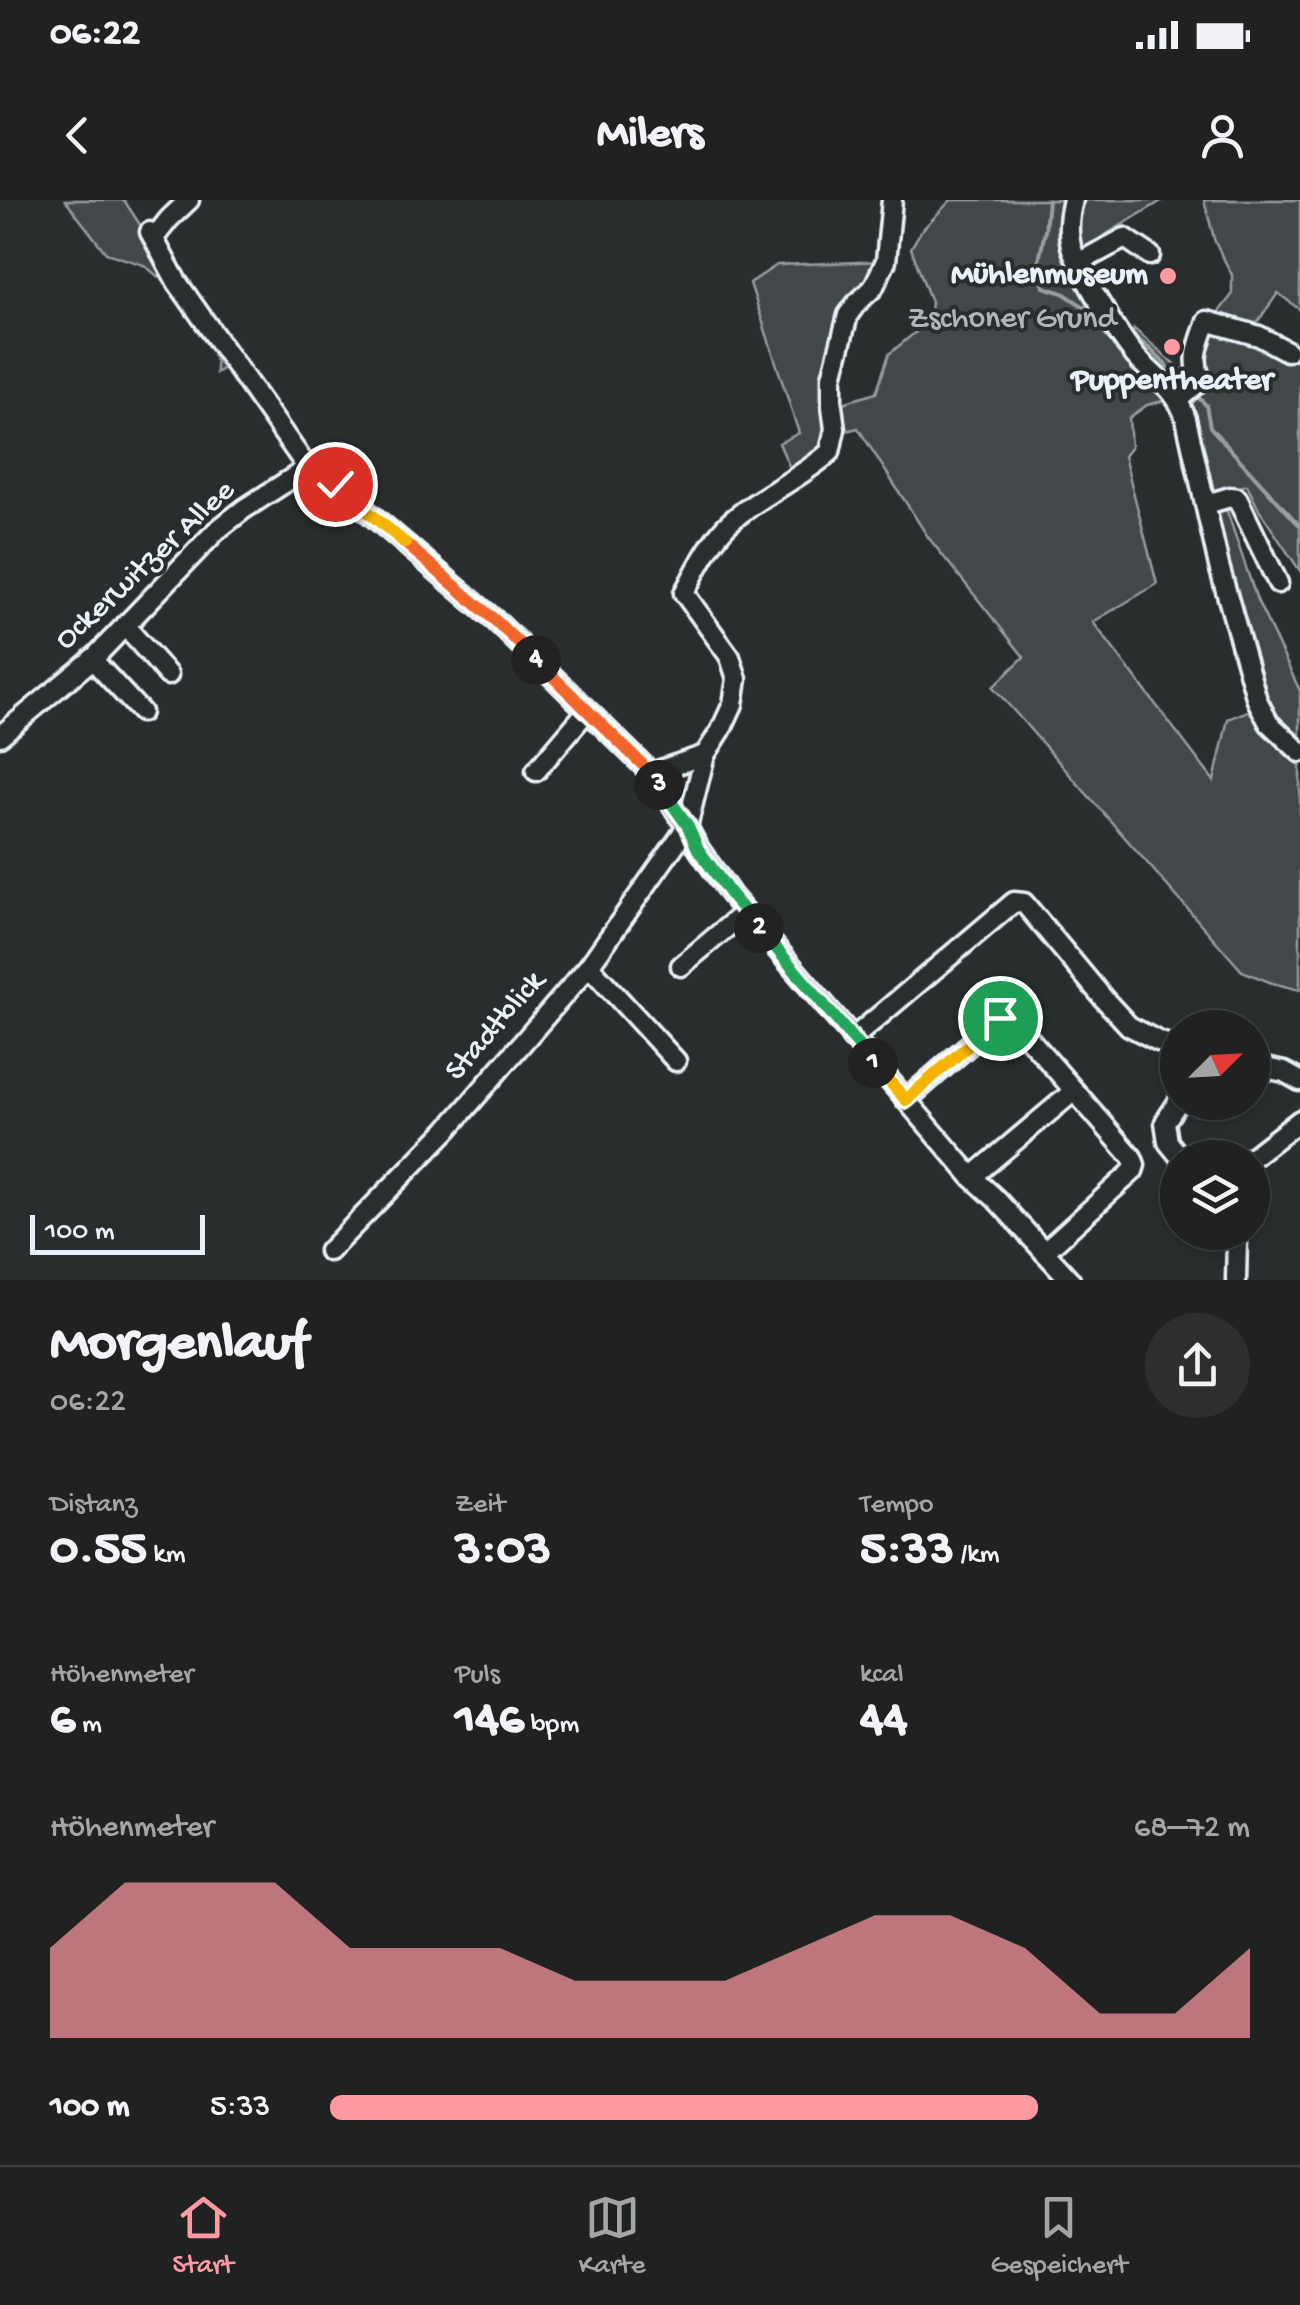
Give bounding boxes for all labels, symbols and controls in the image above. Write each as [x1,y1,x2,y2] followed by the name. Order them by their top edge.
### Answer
[50,13,140,57] text: 06:22
[50,108,105,163] icon: back
[1195,108,1250,163] icon: person
[597,109,703,162] text: Milers
[951,257,1148,295] place label: Mühlenmuseum
[1157,265,1179,287] marker: Mühlenmuseum
[908,301,1118,339] park label: Zschoner Grund
[1161,336,1183,358] marker: Puppentheater
[1069,363,1276,401] place label: Puppentheater
[293,442,378,527] pin
[308,457,363,512] icon: check
[48,472,244,659] street label: Ockerwitzer Allee
[511,635,561,685] pin: 4
[529,643,543,676] text: 4
[634,760,684,810] pin: 3
[652,768,666,801] text: 3
[734,903,784,953] pin: 2
[752,911,766,944] text: 2
[438,962,556,1090] street label: Stadtblick
[958,976,1043,1061] pin
[973,991,1028,1046] icon: arrive
[1160,1010,1270,1120] north arrow
[1160,1010,1270,1250] map controls
[848,1038,898,1088] pin: 1
[867,1046,879,1079] text: 1
[1160,1140,1270,1250] button: layers
[30,1210,205,1254] scale bar
[45,1216,115,1249] text: 100 m
[1145,1313,1250,1418] button: share
[50,1314,307,1378] text: Morgenlauf
[50,1384,126,1422] text: 06:22
[50,1489,137,1522] text: Distanz
[455,1489,505,1522] text: Zeit
[860,1489,933,1522] text: Tempo
[50,1522,147,1581] text: 0.55
[455,1522,551,1581] text: 3:03
[860,1522,954,1581] text: 5:33
[147,1539,186,1572] text: km
[954,1539,1000,1572] text: /km
[50,1659,193,1692] text: Höhenmeter
[455,1659,500,1692] text: Puls
[860,1659,904,1692] text: kcal
[50,1692,75,1751] text: 6
[455,1692,524,1751] text: 146
[860,1692,907,1751] text: 44
[75,1709,102,1742] text: m
[524,1709,579,1742] text: bpm
[50,1810,214,1848] text: Höhenmeter
[1134,1810,1250,1848] text: 68–72 m
[50,2089,130,2127] text: 100 m
[210,2089,270,2127] text: 5:33
[172,2190,234,2283] tab: Start
[579,2190,645,2283] tab: Karte
[990,2190,1128,2283] tab: Gespeichert

